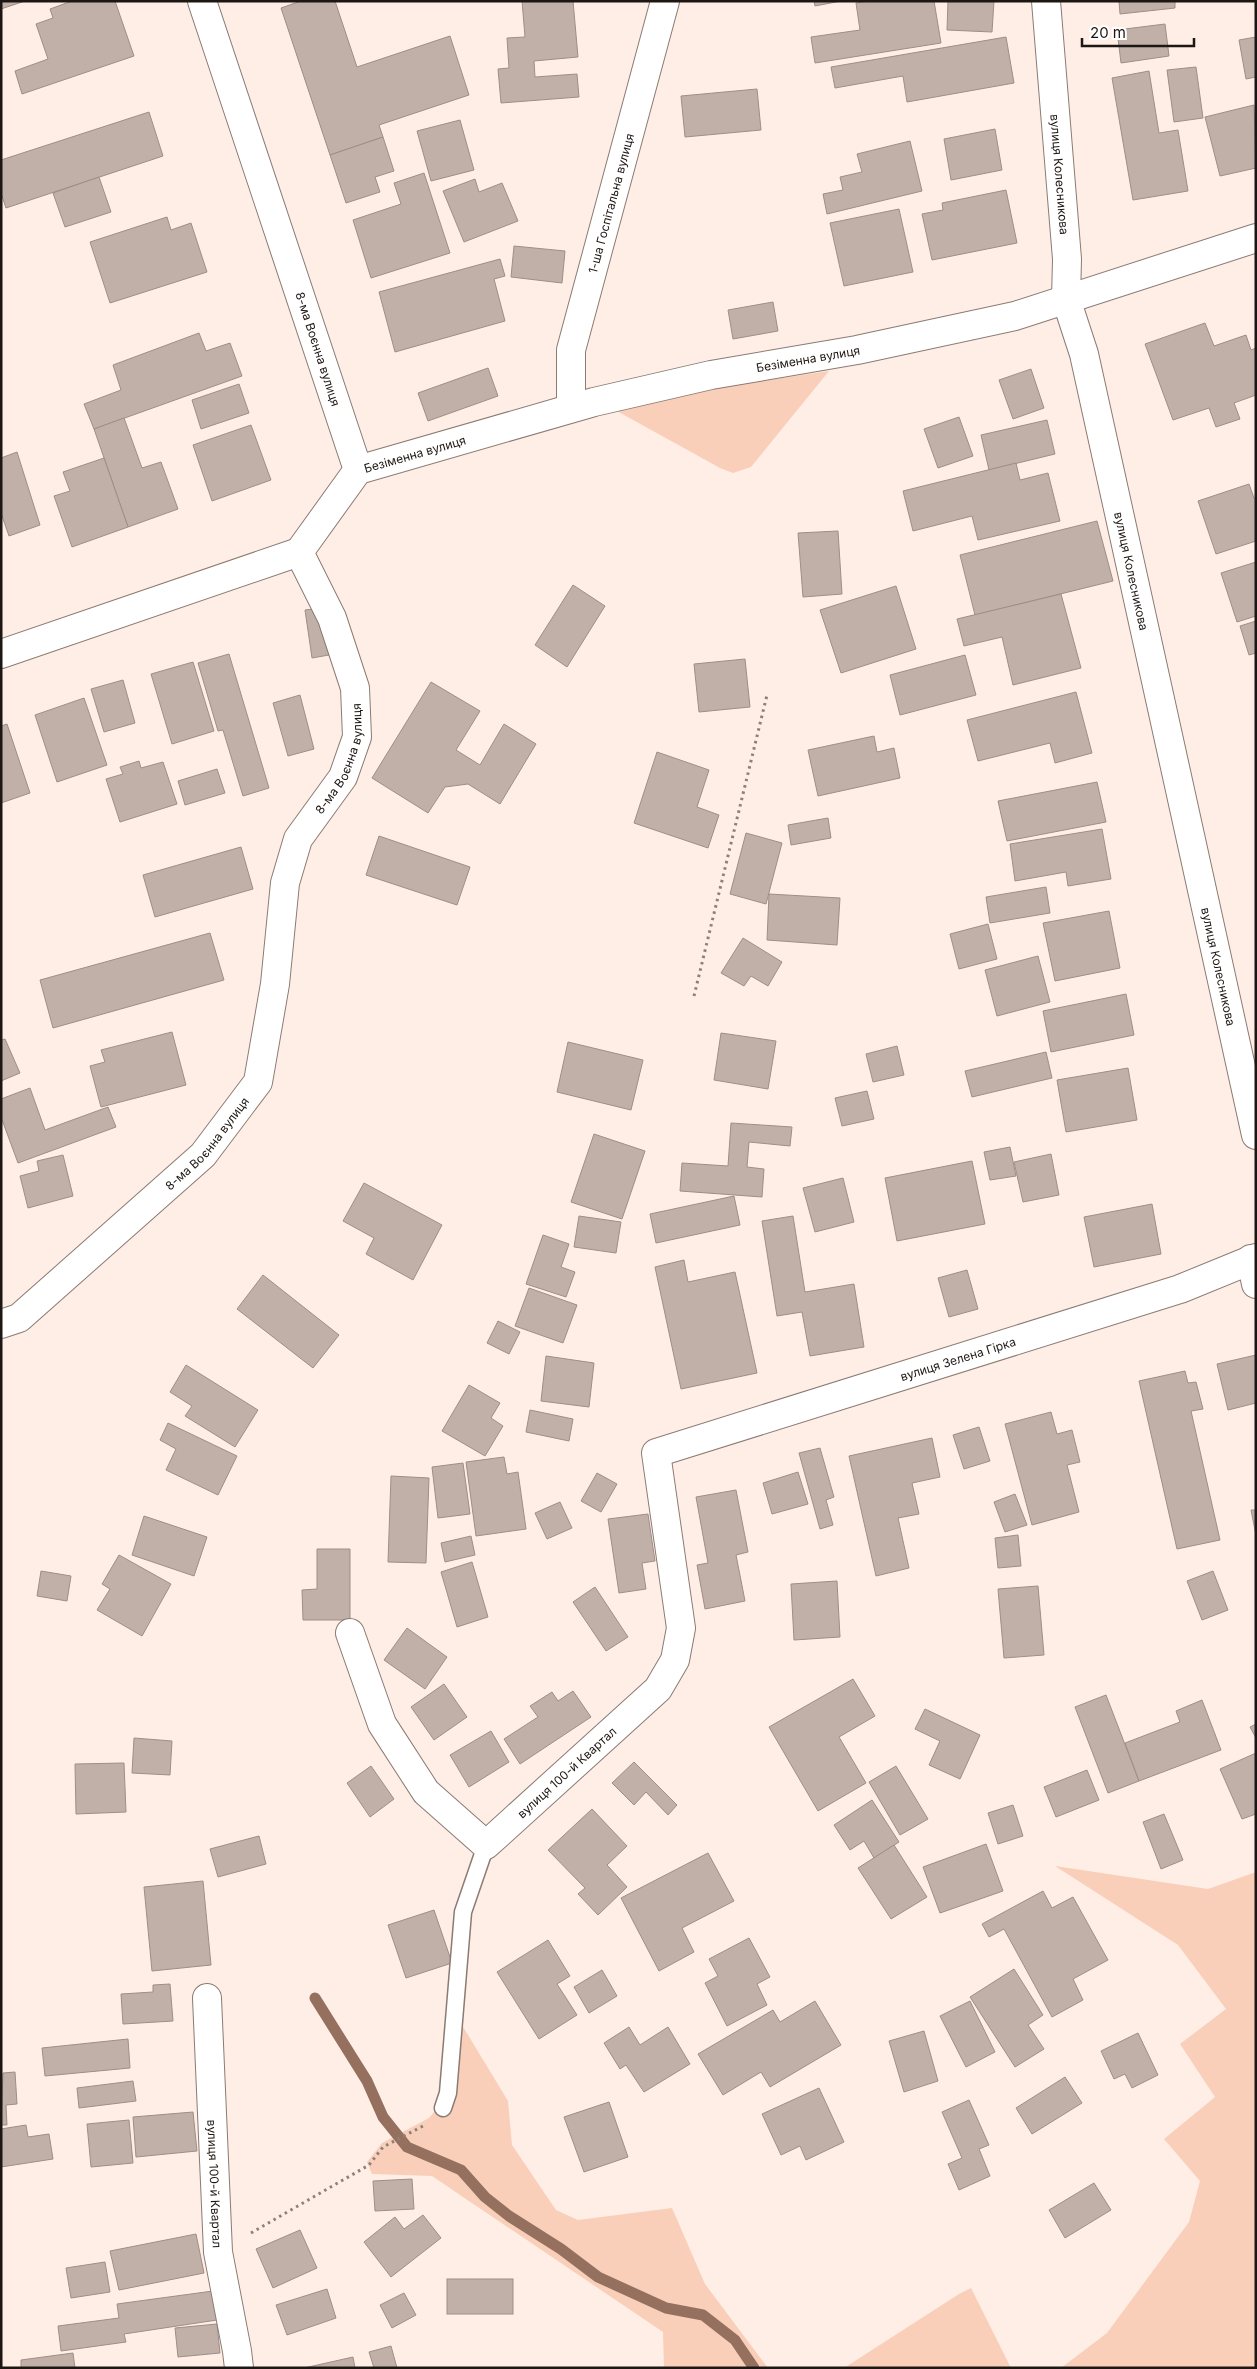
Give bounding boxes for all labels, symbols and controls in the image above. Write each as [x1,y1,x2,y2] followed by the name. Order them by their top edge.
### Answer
[1082,15,1194,47] scale bar
[1090,23,1126,42] text: 20 m
[1048,114,1072,235] street label: вулиця Колесникова
[585,132,637,275] street label: 1-ша Госпітальна вулиця
[292,290,344,408] street label: 8-ма Воєнна вулиця
[755,342,861,375] street label: Безіменна вулиця
[362,432,467,475] street label: Безіменна вулиця
[1111,510,1152,632] street label: вулиця Колесникова
[311,703,365,816] street label: 8-ма Воєнна вулиця
[1199,906,1239,1027] street label: вулиця Колесникова
[162,1094,252,1193] street label: 8-ма Воєнна вулиця
[898,1333,1018,1384] street label: вулиця Зелена Гірка
[514,1723,619,1821] street label: вулиця 100-й Квартал
[205,2119,225,2248] street label: вулиця 100-й Квартал

